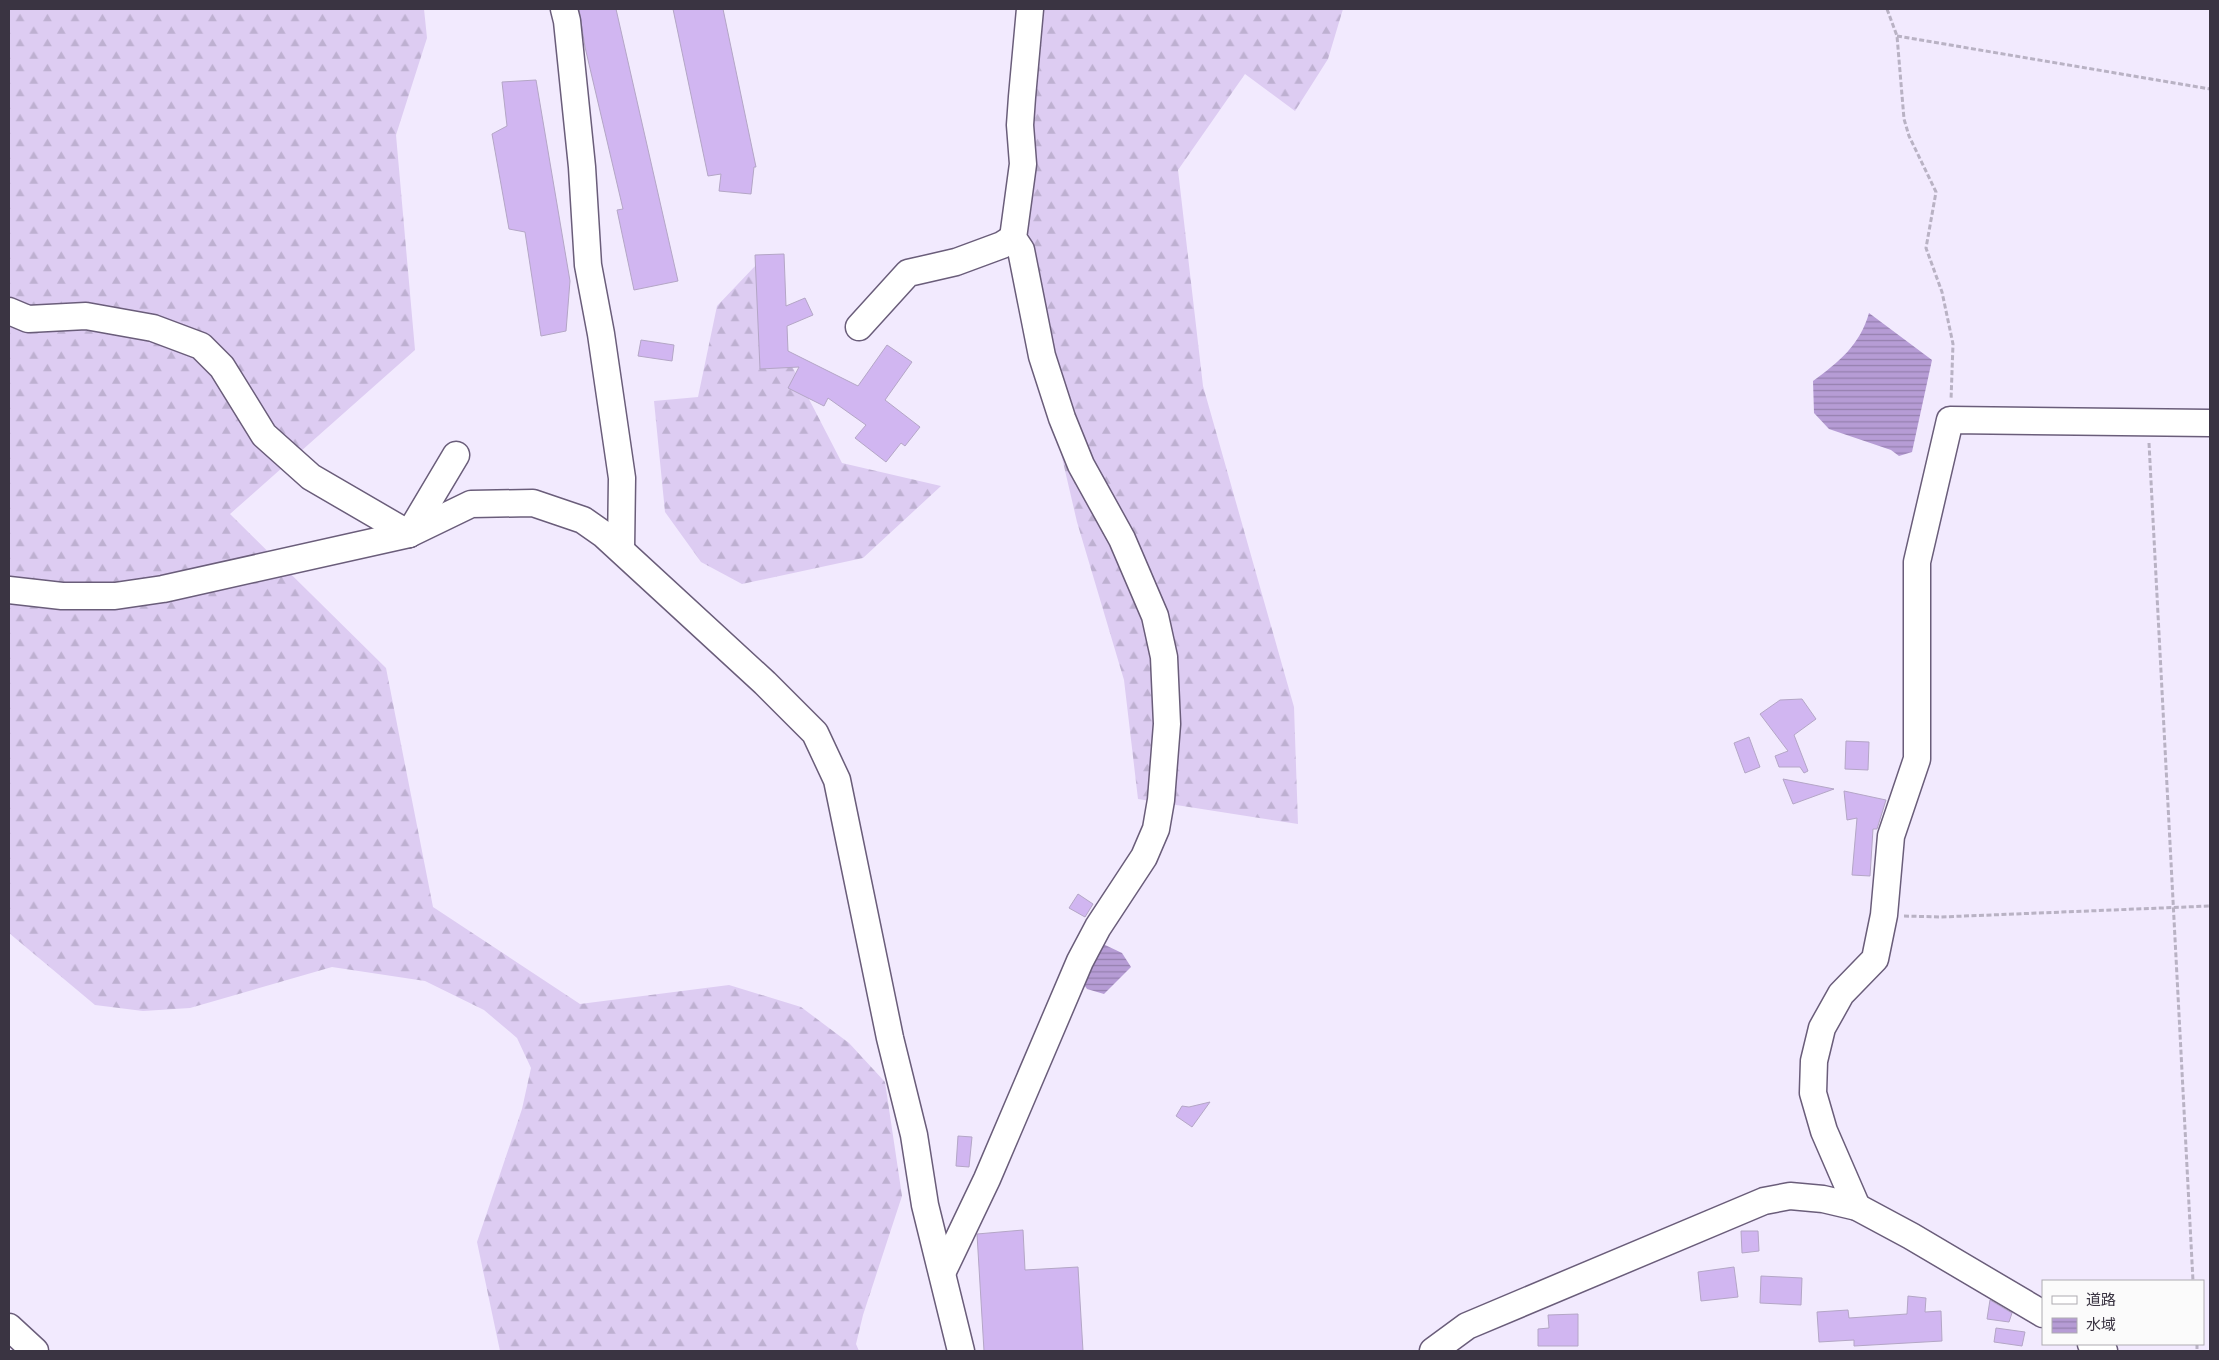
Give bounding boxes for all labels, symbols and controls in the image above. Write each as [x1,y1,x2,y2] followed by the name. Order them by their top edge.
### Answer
[2042,1280,2204,1345] legend
[2086,1290,2116,1309] text: 道路
[2086,1315,2116,1334] text: 水域

